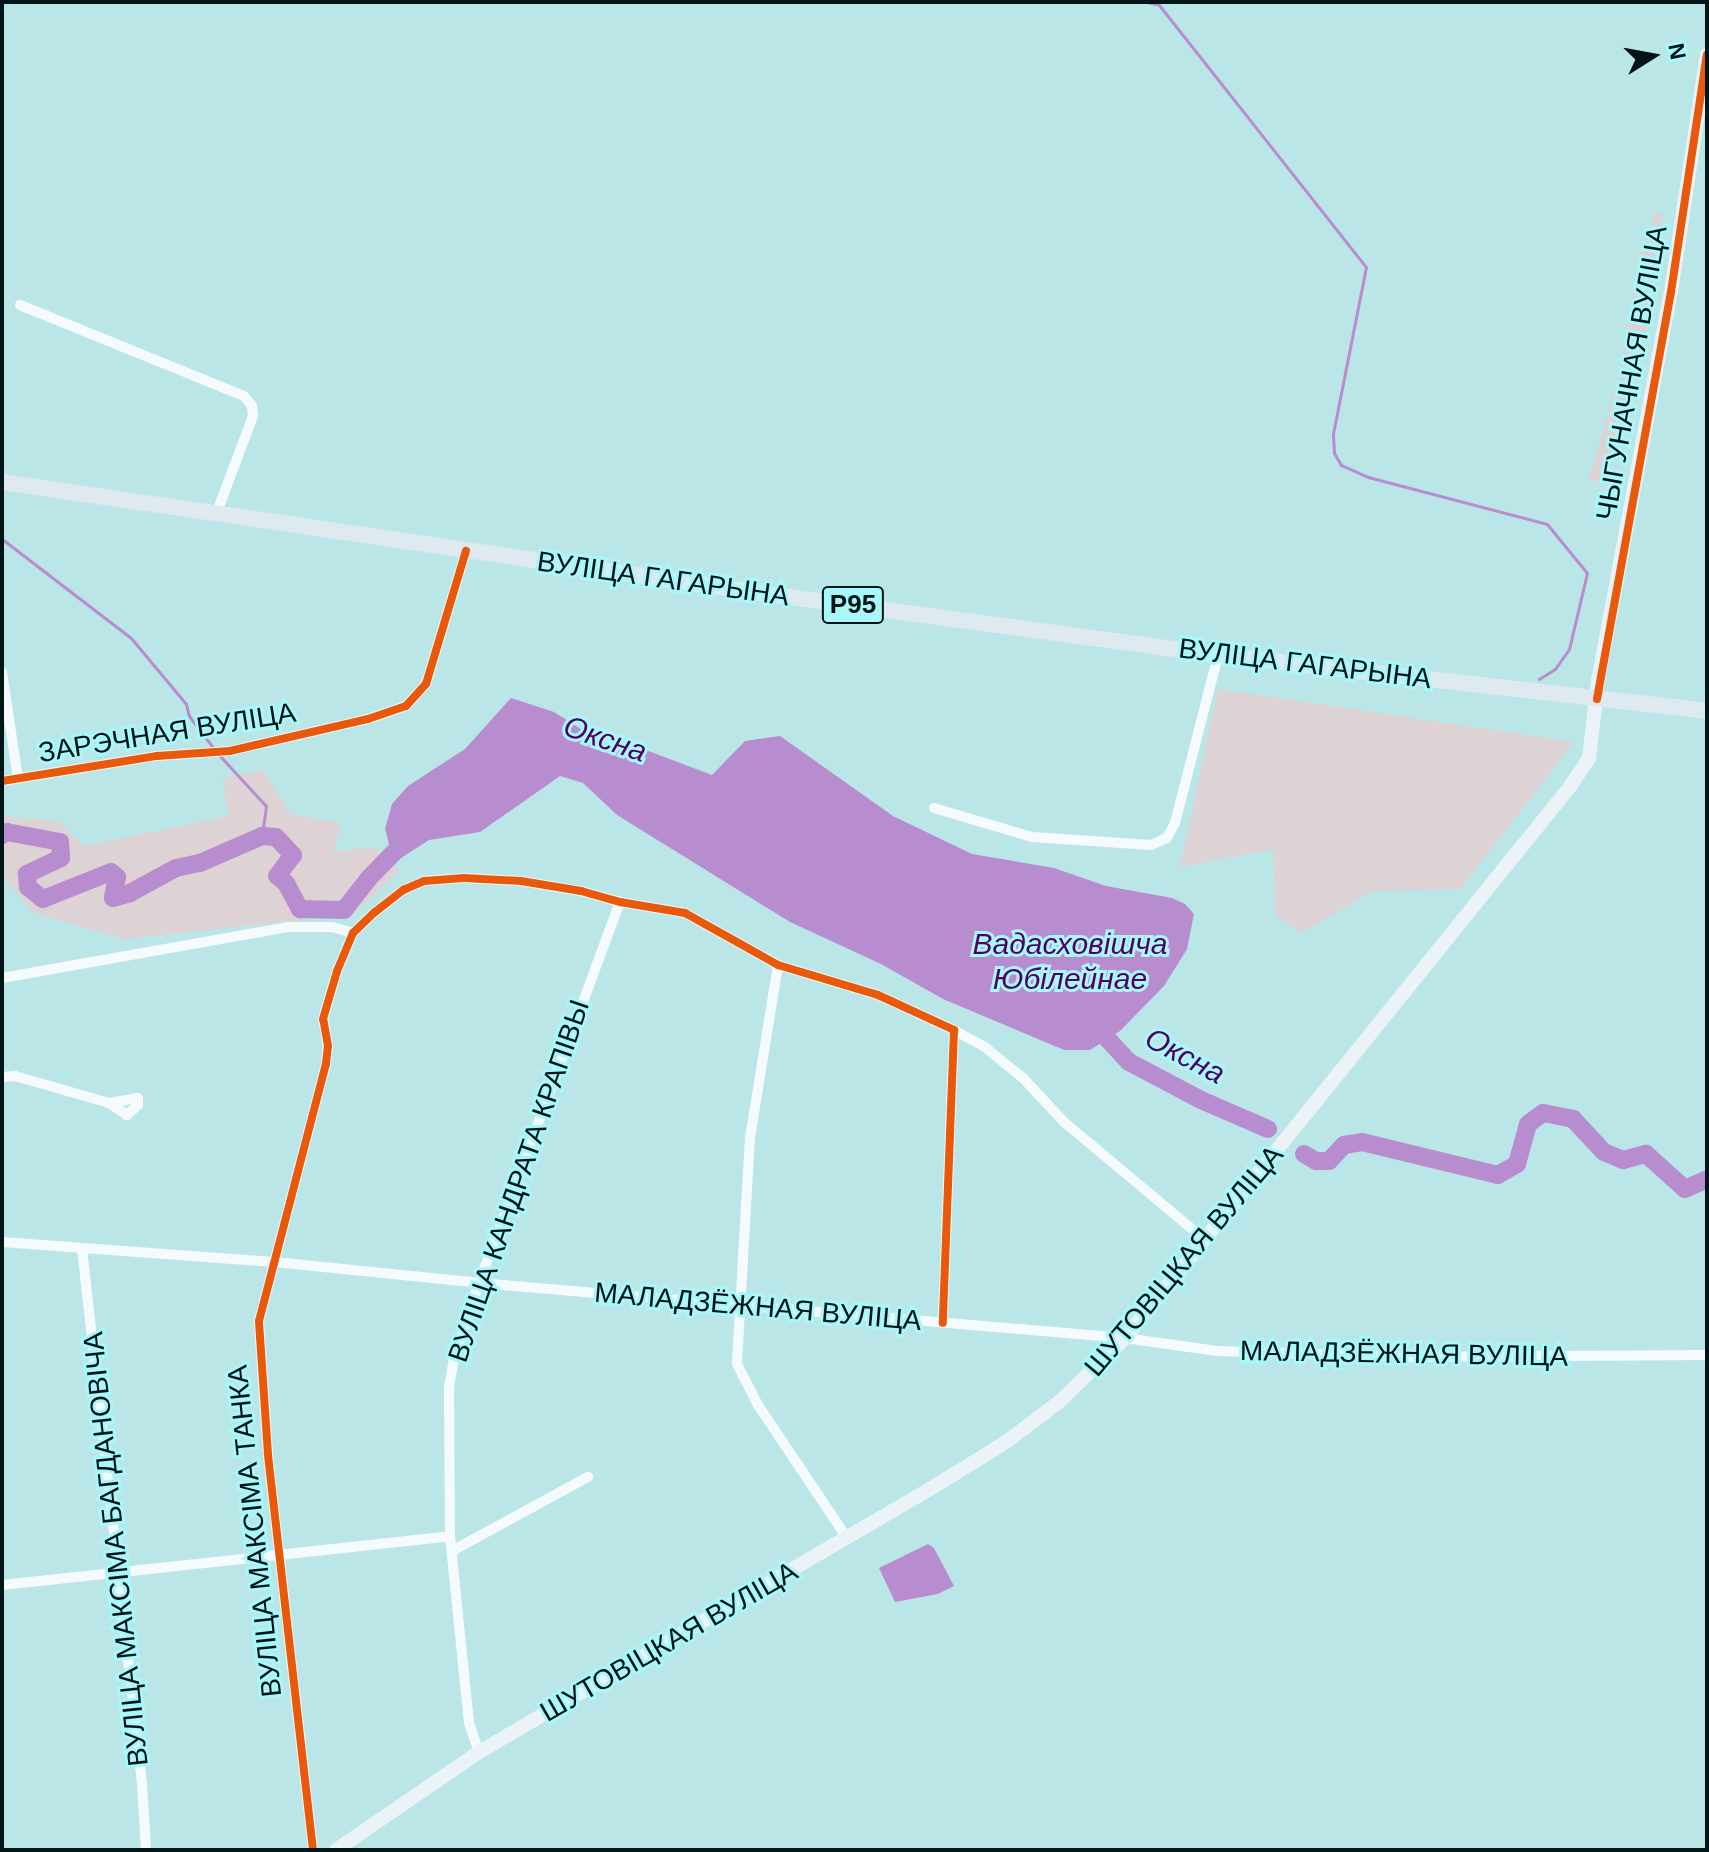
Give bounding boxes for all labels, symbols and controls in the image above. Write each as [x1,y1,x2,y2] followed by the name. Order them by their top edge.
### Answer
[1613,16,1693,96] north arrow
[1663,41,1691,62] text: N
[1590,223,1674,523] street label: ЧЫГУНАЧНАЯ ВУЛІЦА
[535,545,791,613] street label: ВУЛІЦА ГАГАРЫНА
[821,583,885,627] road number: Р95
[1177,632,1433,696] street label: ВУЛІЦА ГАГАРЫНА
[36,696,298,770] street label: ЗАРЭЧНАЯ ВУЛІЦА
[559,708,651,770] water label: Оксна
[972,926,1168,996] water label: Вадасховішча Юбілейнае
[441,995,597,1367] street label: ВУЛІЦА КАНДРАТА КРАПІВЫ
[1139,1020,1231,1092] water label: Оксна
[1077,1139,1291,1383] street label: ШУТОВІЦКАЯ ВУЛІЦА
[593,1276,923,1338] street label: МАЛАДЗЁЖНАЯ ВУЛІЦА
[76,1330,156,1768] street label: ВУЛІЦА МАКСІМА БАГДАНОВІЧА
[1240,1334,1568,1374] street label: МАЛАДЗЁЖНАЯ ВУЛІЦА
[221,1363,289,1699] street label: ВУЛІЦА МАКСІМА ТАНКА
[534,1555,804,1729] street label: ШУТОВІЦКАЯ ВУЛІЦА

